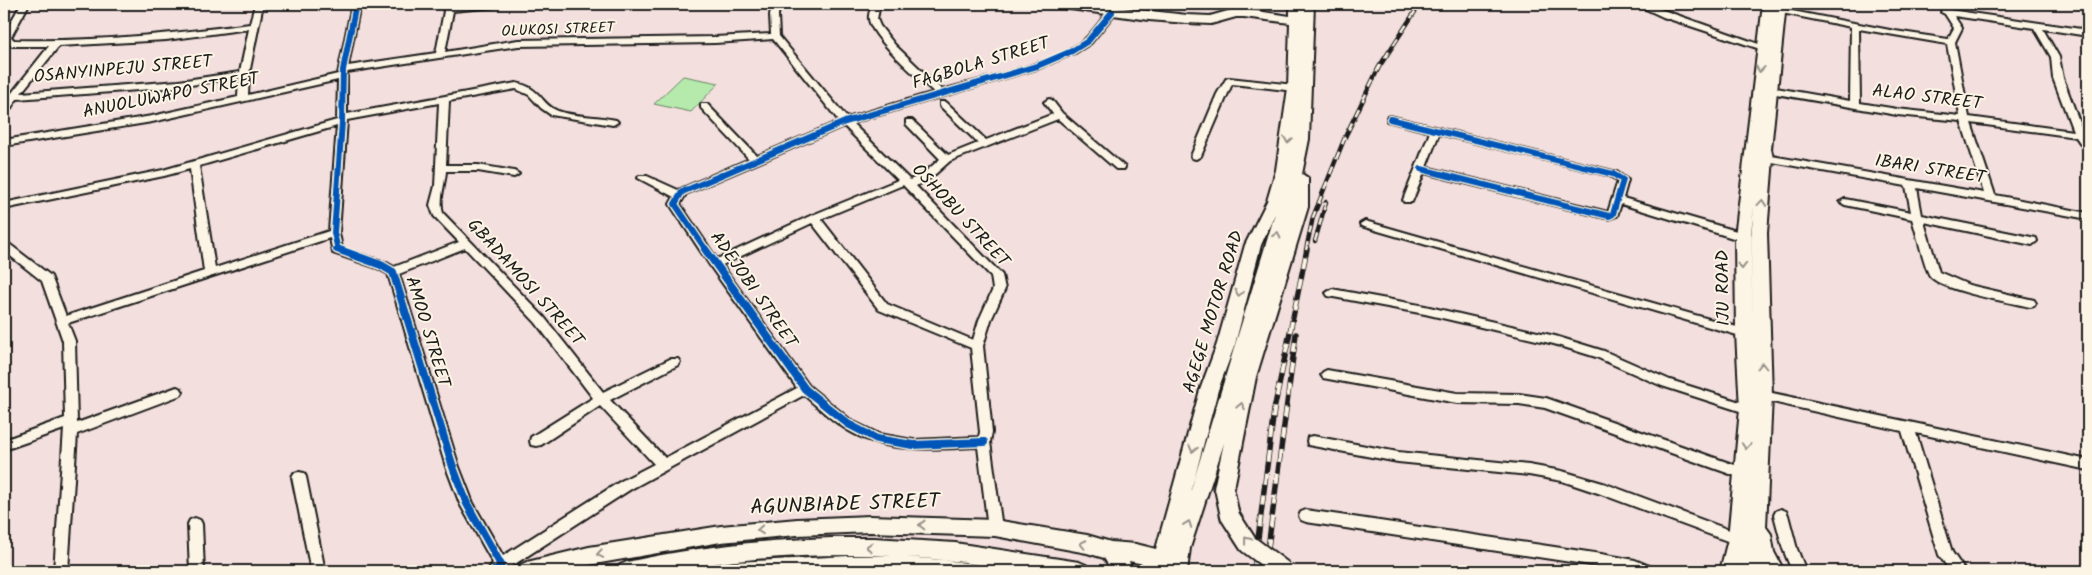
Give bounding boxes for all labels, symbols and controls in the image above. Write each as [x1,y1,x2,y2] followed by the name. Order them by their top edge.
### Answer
[501,16,617,44] street label: OLUKOSI STREET
[909,29,1055,99] street label: FAGBOLA STREET
[33,48,215,92] street label: OSANYINPEJU STREET
[80,64,263,127] street label: ANUOLUWAPO STREET
[1755,66,1766,74] one-way arrow
[1870,77,1985,119] street label: ALAO STREET
[1284,135,1294,144] one-way arrow
[1873,147,1989,193] street label: IBARI STREET
[904,157,1017,276] street label: OSHOBU STREET
[1756,199,1767,207] one-way arrow
[459,212,592,355] street label: GBADAMOSI STREET
[702,225,805,356] street label: ADEJOBI STREET
[1175,227,1253,397] street label: AGEGE MOTOR ROAD
[1271,231,1281,240] one-way arrow
[1709,249,1739,326] street label: IJU ROAD
[1737,262,1747,270] one-way arrow
[396,273,458,392] street label: AMOO STREET
[1234,289,1244,297] one-way arrow
[1757,361,1768,369] one-way arrow
[1235,401,1245,410] one-way arrow
[1740,442,1751,450] one-way arrow
[1189,445,1199,453] one-way arrow
[750,485,942,525] street label: AGUNBIADE STREET
[918,520,926,530] one-way arrow
[1182,520,1192,529] one-way arrow
[756,524,764,535] one-way arrow
[1243,537,1252,546] one-way arrow
[1079,539,1088,549] one-way arrow
[864,542,872,552] one-way arrow
[595,549,604,559] one-way arrow

